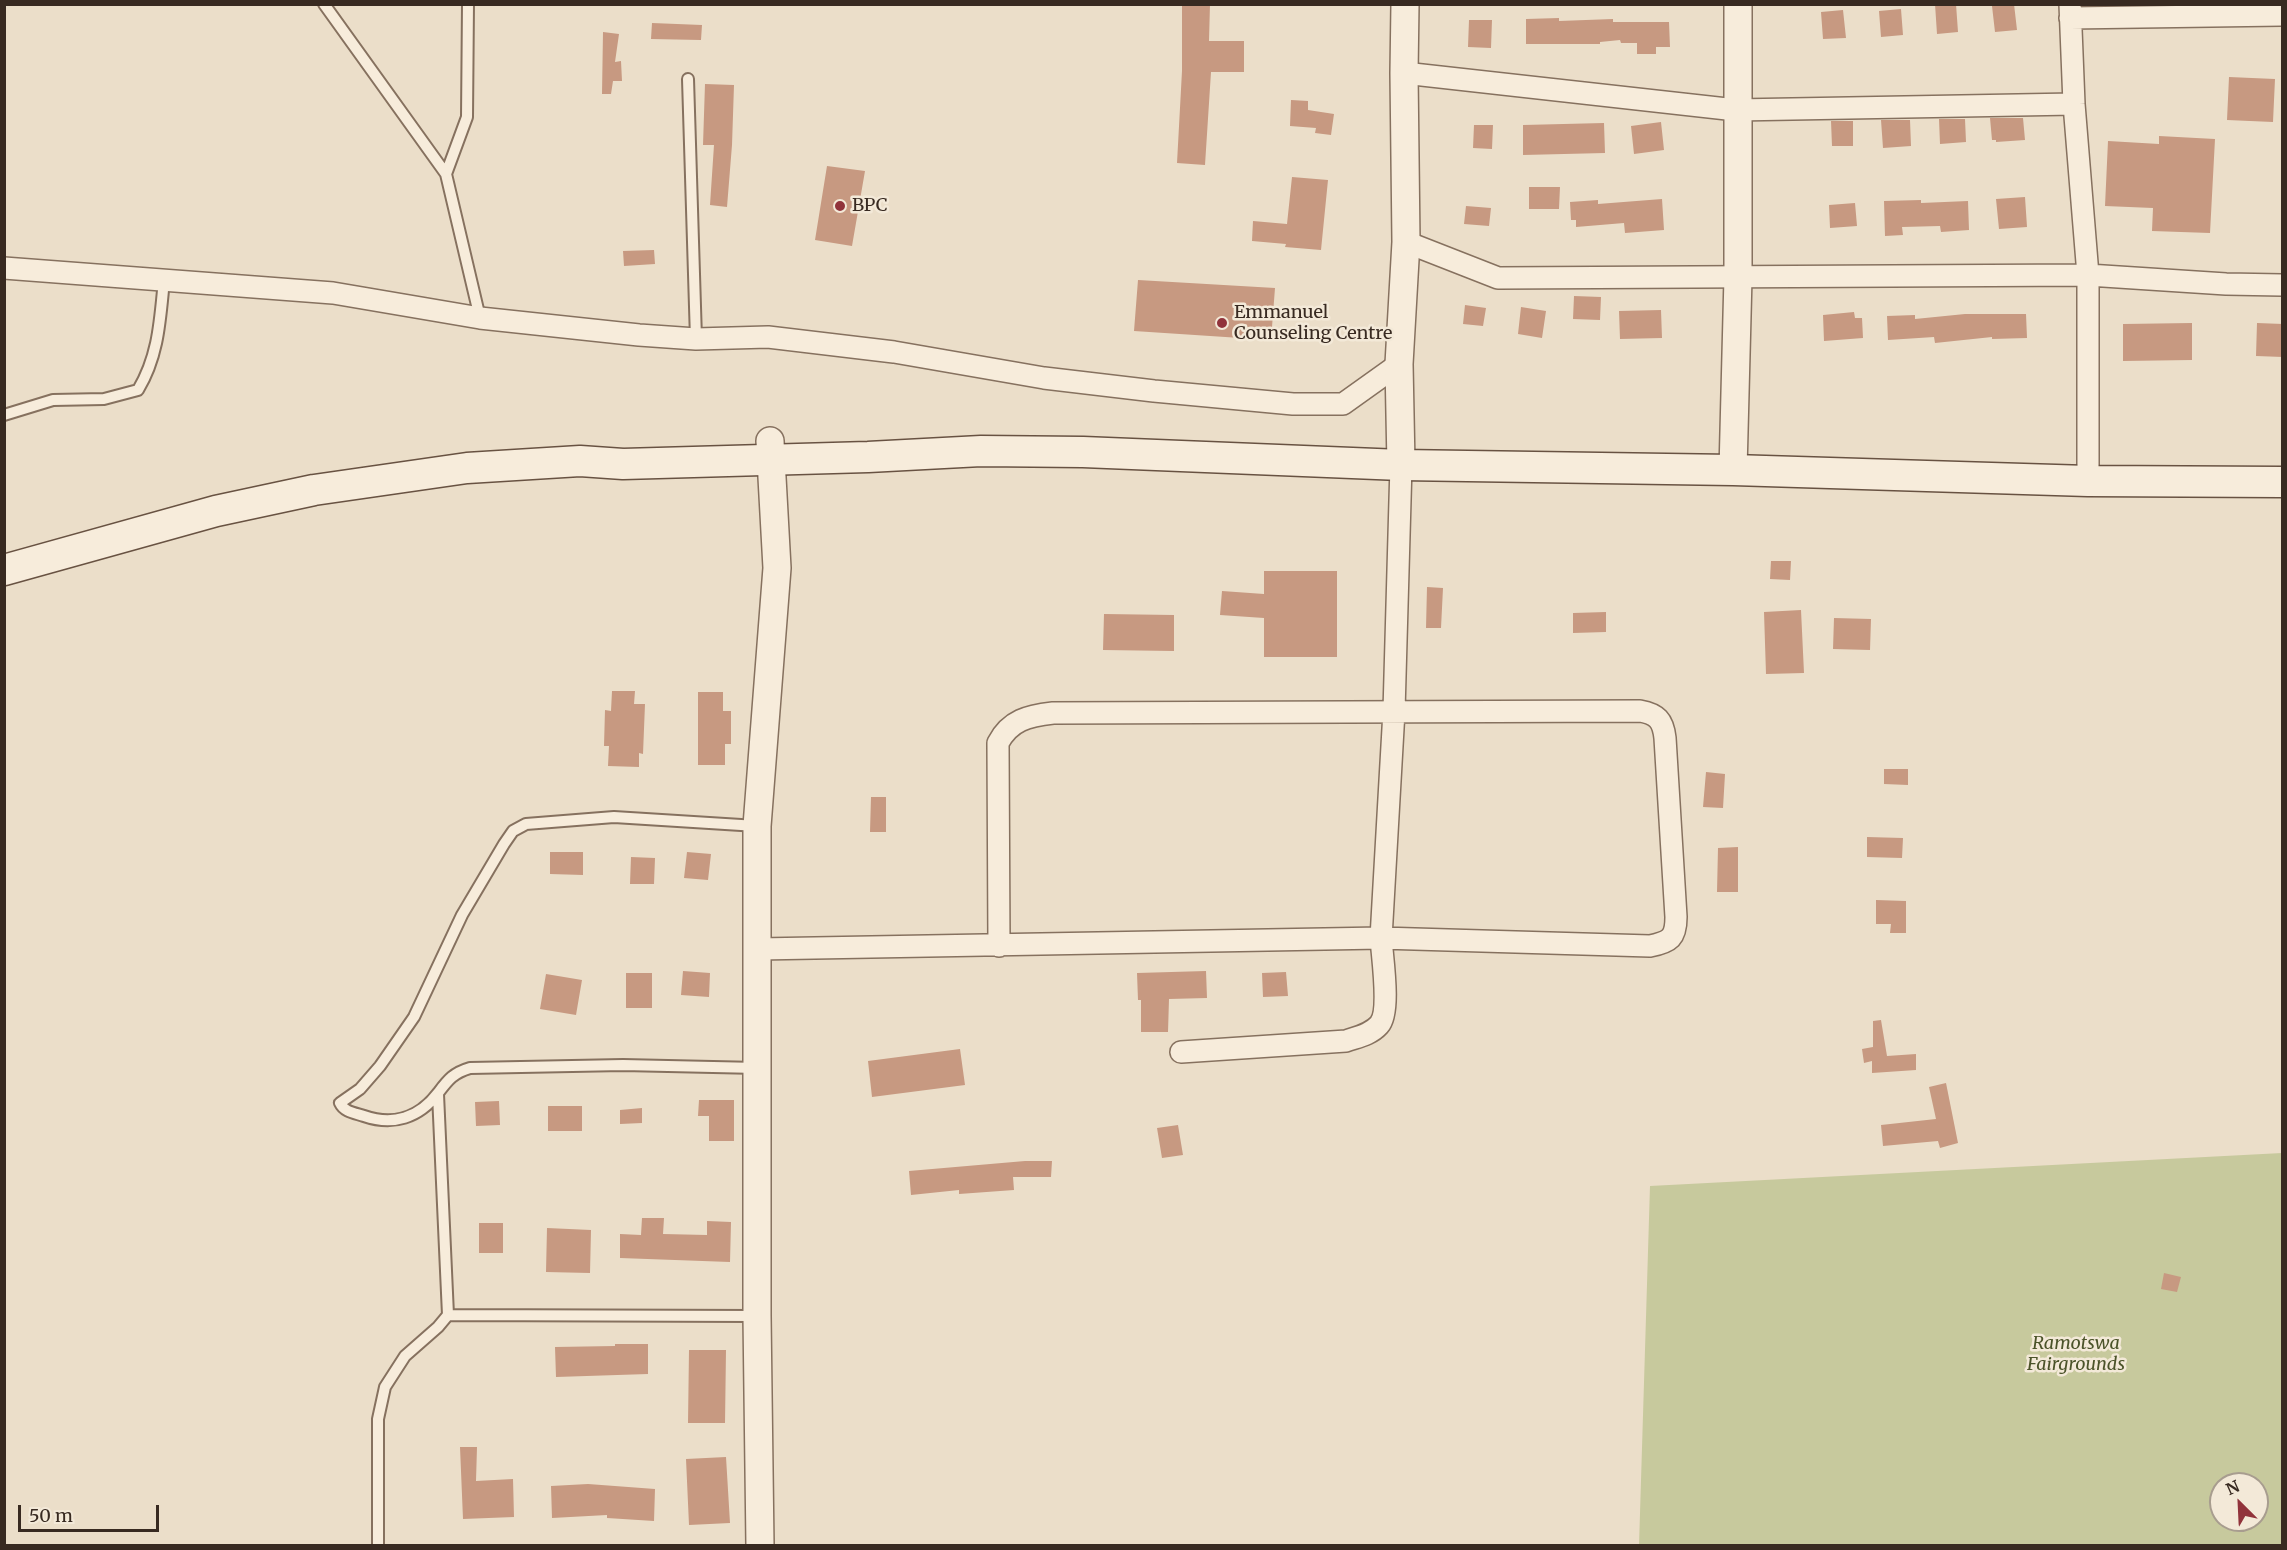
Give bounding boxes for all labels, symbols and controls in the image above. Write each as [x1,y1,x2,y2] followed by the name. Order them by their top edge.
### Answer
[852,195,888,217] place label: BPC
[833,199,847,213] marker: BPC
[1234,302,1392,344] place label: Emmanuel Counseling Centre
[1215,316,1229,330] marker: Emmanuel Counseling Centre
[2027,1333,2125,1376] park label: Ramotswa Fairgrounds
[2209,1472,2269,1532] north arrow
[2223,1476,2242,1499] text: N
[21,1493,162,1531] scale bar
[29,1504,73,1527] text: 50 m

